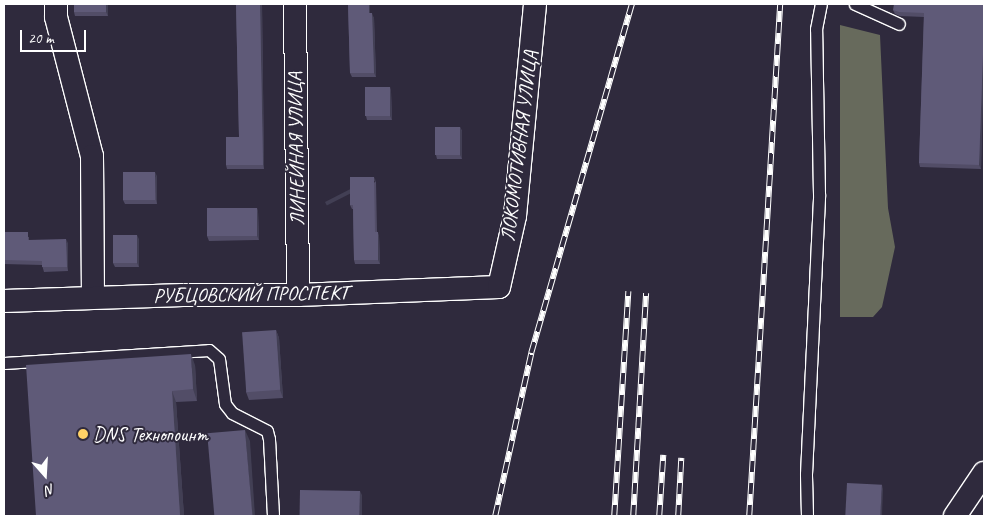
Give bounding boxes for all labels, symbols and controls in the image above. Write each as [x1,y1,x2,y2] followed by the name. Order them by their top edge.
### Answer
[22,20,89,52] scale bar
[28,29,54,48] text: 20 m
[495,49,543,243] street label: ЛОКОМОТИВНАЯ УЛИЦА
[283,72,309,226] street label: ЛИНЕЙНАЯ УЛИЦА
[153,280,349,308] street label: РУБЦОВСКИЙ ПРОСПЕКТ
[93,422,208,446] place label: DNS Технопоинт
[77,428,89,440] marker: DNS Технопоинт
[20,450,70,500] north arrow
[43,480,57,499] text: N

